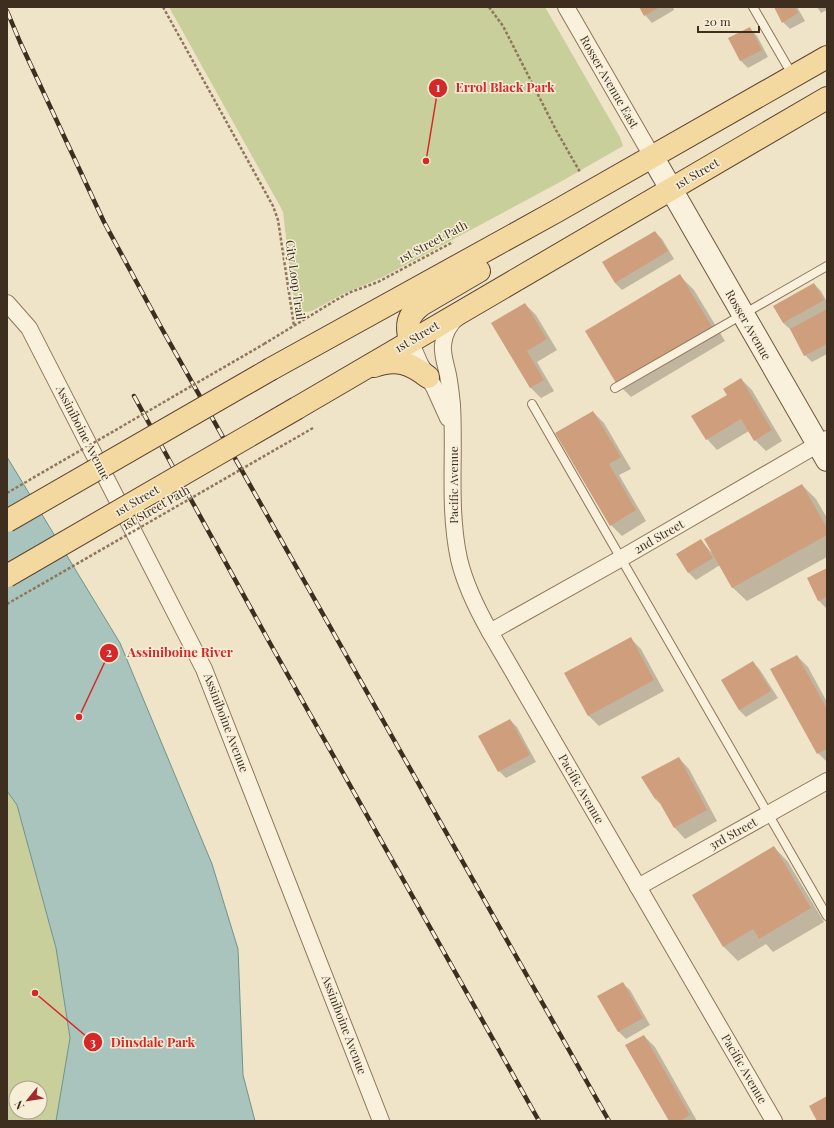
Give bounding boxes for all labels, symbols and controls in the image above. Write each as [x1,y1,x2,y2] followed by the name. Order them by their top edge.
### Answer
[698,8,759,34] scale bar
[704,13,731,29] text: 20 m
[577,32,643,131] street label: Rosser Avenue East
[428,75,563,100] callout: Errol Black Park
[455,78,555,95] text: Errol Black Park
[436,79,441,95] text: 1
[671,154,722,192] street label: 1st Street
[395,216,470,266] street label: 1st Street Path
[282,239,310,321] street label: City Loop Trail
[722,287,775,362] street label: Rosser Avenue
[391,316,442,356] street label: 1st Street
[53,381,115,483] street label: Assiniboine Avenue
[445,446,461,524] street label: Pacific Avenue
[111,481,162,519] street label: 1st Street
[119,481,192,533] street label: 1st Street Path
[631,515,687,557] street label: 2nd Street
[99,640,241,665] callout: Assiniboine River
[126,643,233,660] text: Assiniboine River
[106,644,112,660] text: 2
[200,670,253,774] street label: Assiniboine Avenue
[556,751,608,826] street label: Pacific Avenue
[706,813,760,853] street label: 3rd Street
[318,972,371,1076] street label: Assiniboine Avenue
[83,1030,204,1055] callout: Dinsdale Park
[719,1031,771,1106] street label: Pacific Avenue
[111,1033,196,1050] text: Dinsdale Park
[90,1034,96,1050] text: 3
[8,1080,48,1120] north arrow
[10,1098,27,1112] text: N

